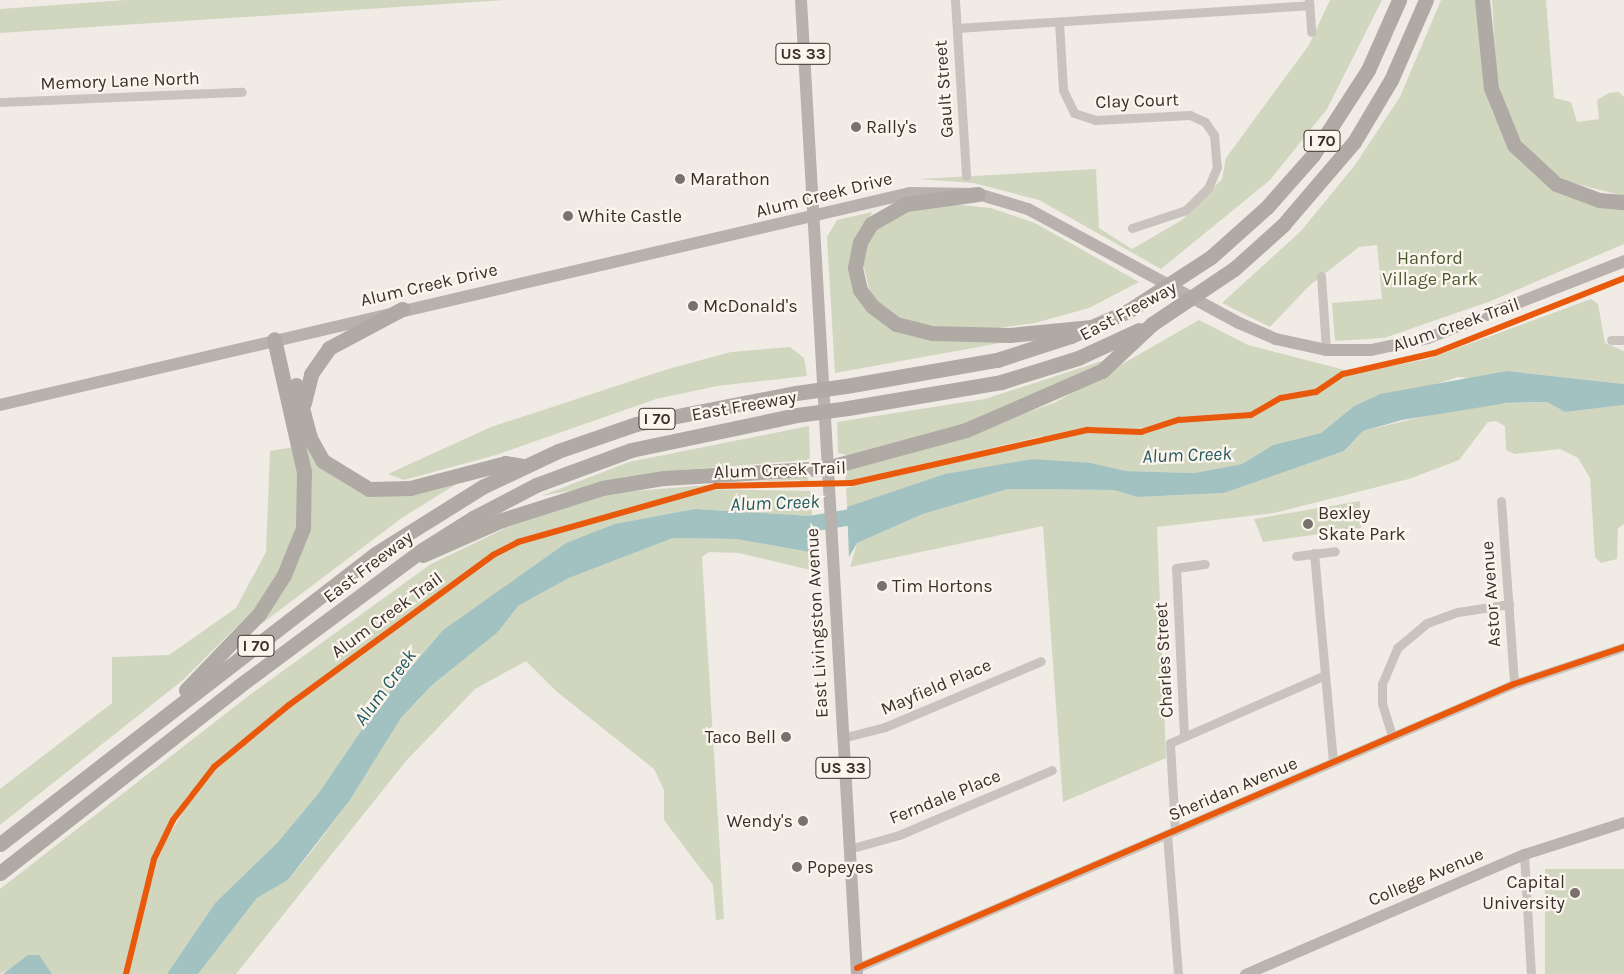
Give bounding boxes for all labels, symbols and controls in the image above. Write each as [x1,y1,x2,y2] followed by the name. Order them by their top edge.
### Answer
[930,39,958,139] street label: Gault Street
[774,41,832,68] road number: US 33
[40,67,200,95] street label: Memory Lane North
[1095,89,1179,113] street label: Clay Court
[866,116,917,138] place label: Rally's
[850,121,862,133] marker: Rally's
[1303,128,1341,154] road number: I 70
[690,168,770,190] place label: Marathon
[754,168,894,222] street label: Alum Creek Drive
[674,173,686,185] marker: Marathon
[578,205,682,227] place label: White Castle
[562,210,574,222] marker: White Castle
[1382,248,1478,290] park label: Hanford Village Park
[358,259,500,311] street label: Alum Creek Drive
[1076,277,1180,345] street label: East Freeway
[1390,293,1522,357] street label: Alum Creek Trail
[703,295,798,317] place label: McDonald's
[687,300,699,312] marker: McDonald's
[690,386,798,426] street label: East Freeway
[638,406,676,432] road number: I 70
[1142,443,1232,469] water label: Alum Creek
[713,457,847,483] street label: Alum Creek Trail
[730,491,820,517] water label: Alum Creek
[1318,503,1406,546] place label: Bexley Skate Park
[1302,518,1314,530] marker: Bexley Skate Park
[319,526,417,608] street label: East Freeway
[801,527,833,719] street label: East Livingston Avenue
[1477,540,1505,648] street label: Astor Avenue
[327,567,447,663] street label: Alum Creek Trail
[892,575,993,597] place label: Tim Hortons
[876,580,888,592] marker: Tim Hortons
[1150,602,1178,718] street label: Charles Street
[237,632,275,659] road number: I 70
[350,645,422,731] water label: Alum Creek
[878,654,994,720] street label: Mayfield Place
[705,726,776,748] place label: Taco Bell
[780,731,792,743] marker: Taco Bell
[1165,752,1301,826] street label: Sheridan Avenue
[814,754,872,781] road number: US 33
[886,765,1004,829] street label: Ferndale Place
[726,810,793,832] place label: Wendy's
[797,815,809,827] marker: Wendy's
[1365,843,1487,911] street label: College Avenue
[807,856,874,878] place label: Popeyes
[791,861,803,873] marker: Popeyes
[1482,872,1565,914] place label: Capital University
[1569,887,1581,899] marker: Capital University

